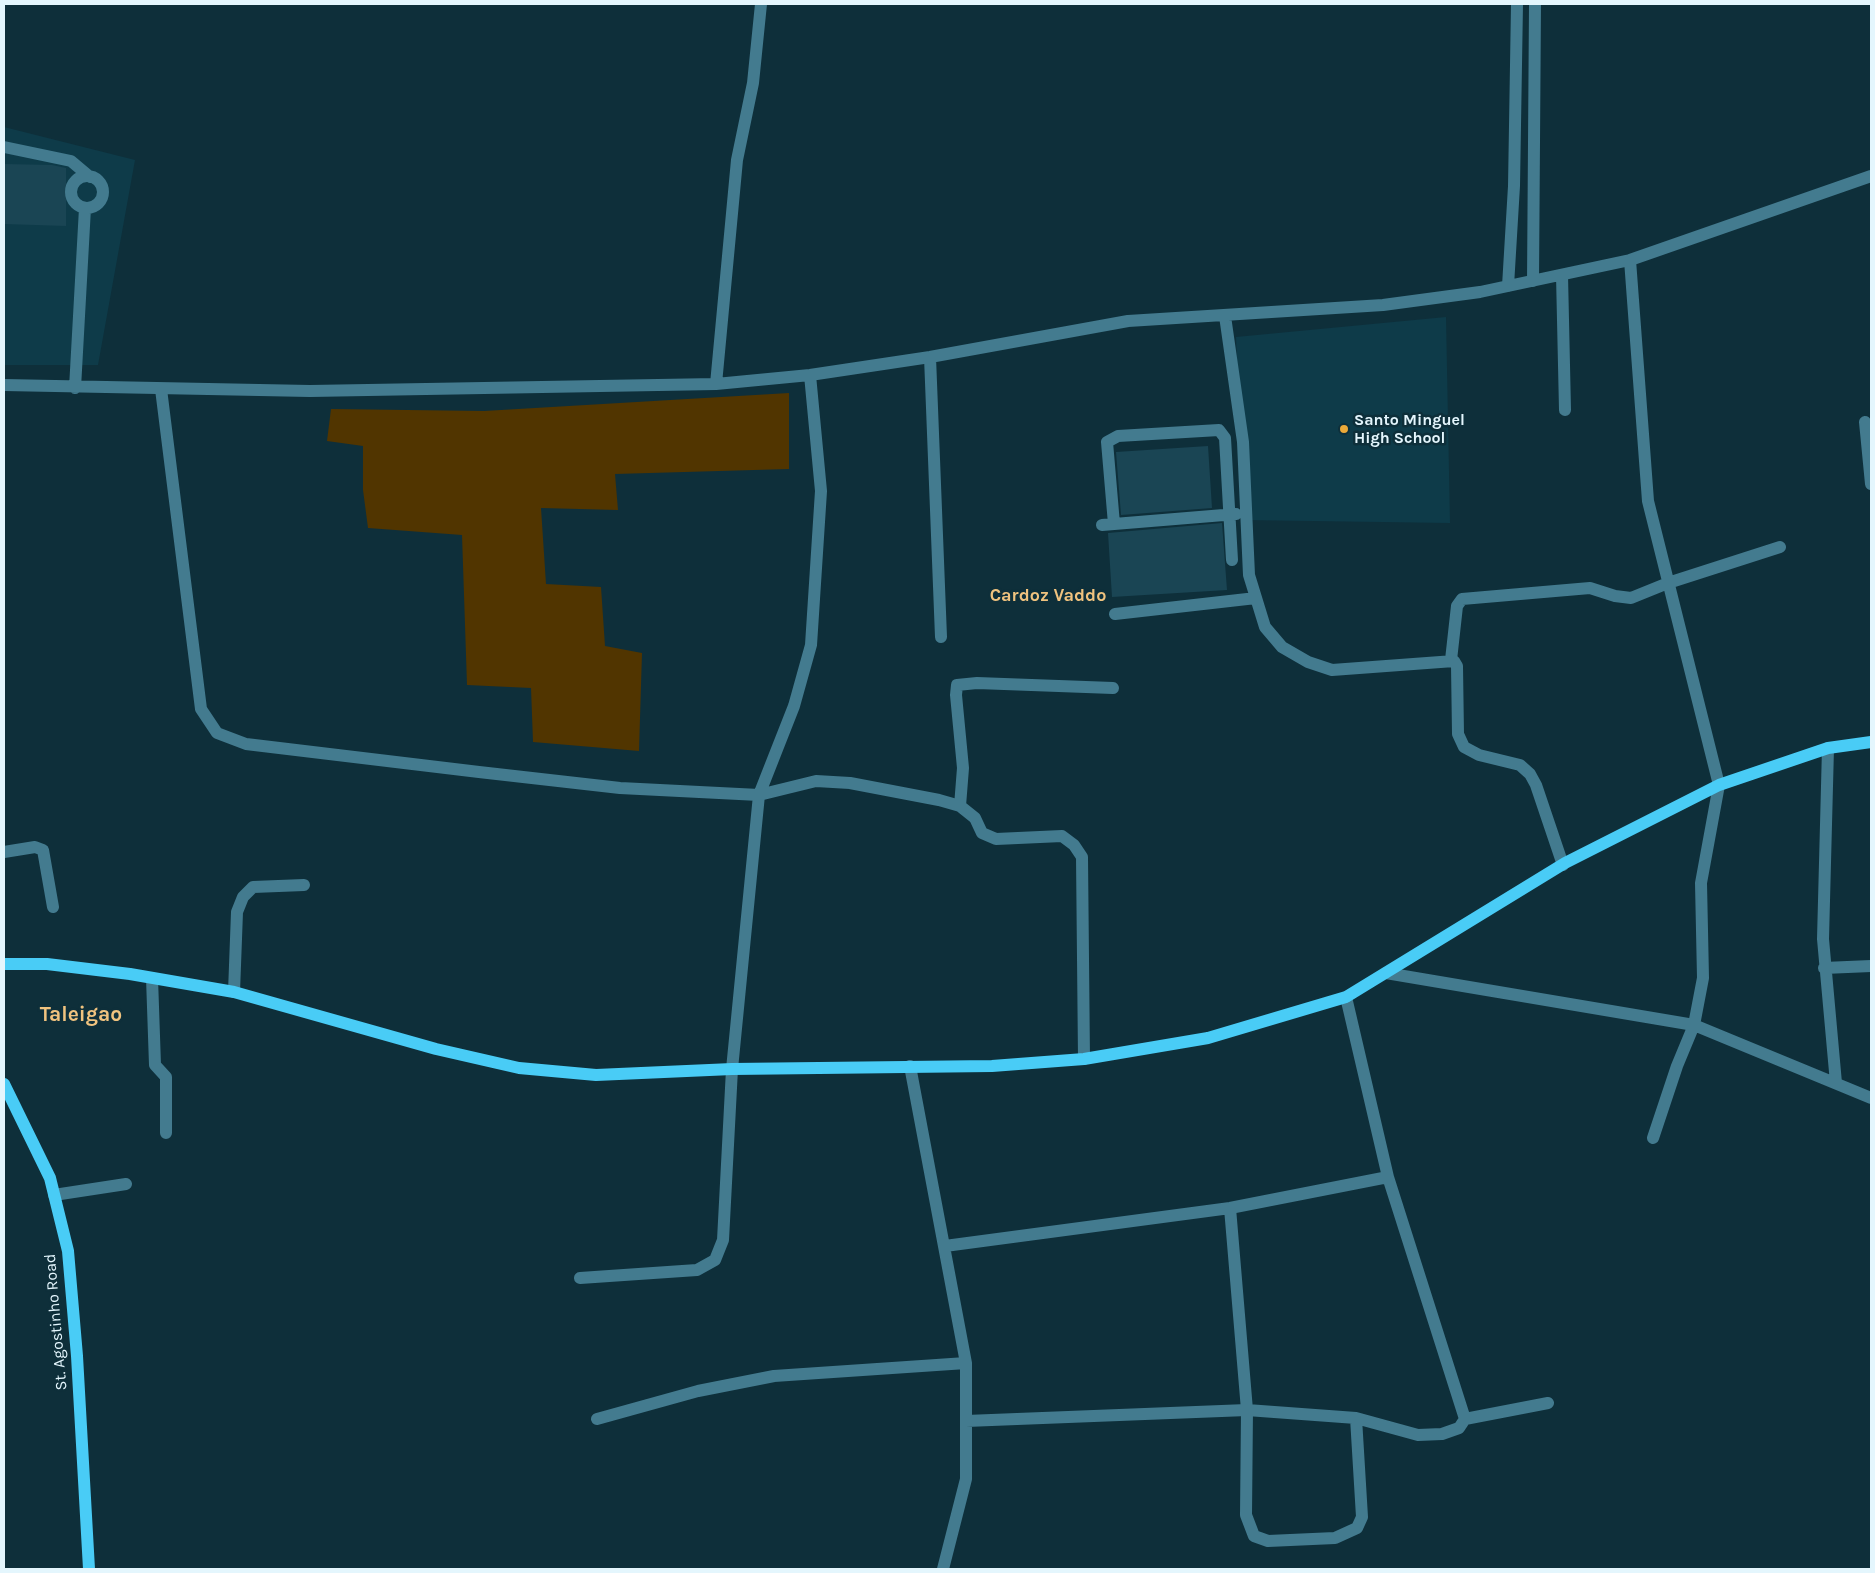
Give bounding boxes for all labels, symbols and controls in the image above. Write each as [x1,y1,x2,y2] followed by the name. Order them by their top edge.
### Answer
[1354,410,1465,448] place label: Santo Minguel High School
[1338,423,1350,435] marker: Santo Minguel High School
[990,585,1106,607] district label: Cardoz Vaddo
[40,1002,122,1028] district label: Taleigao
[40,1253,72,1391] street label: St. Agostinho Road

